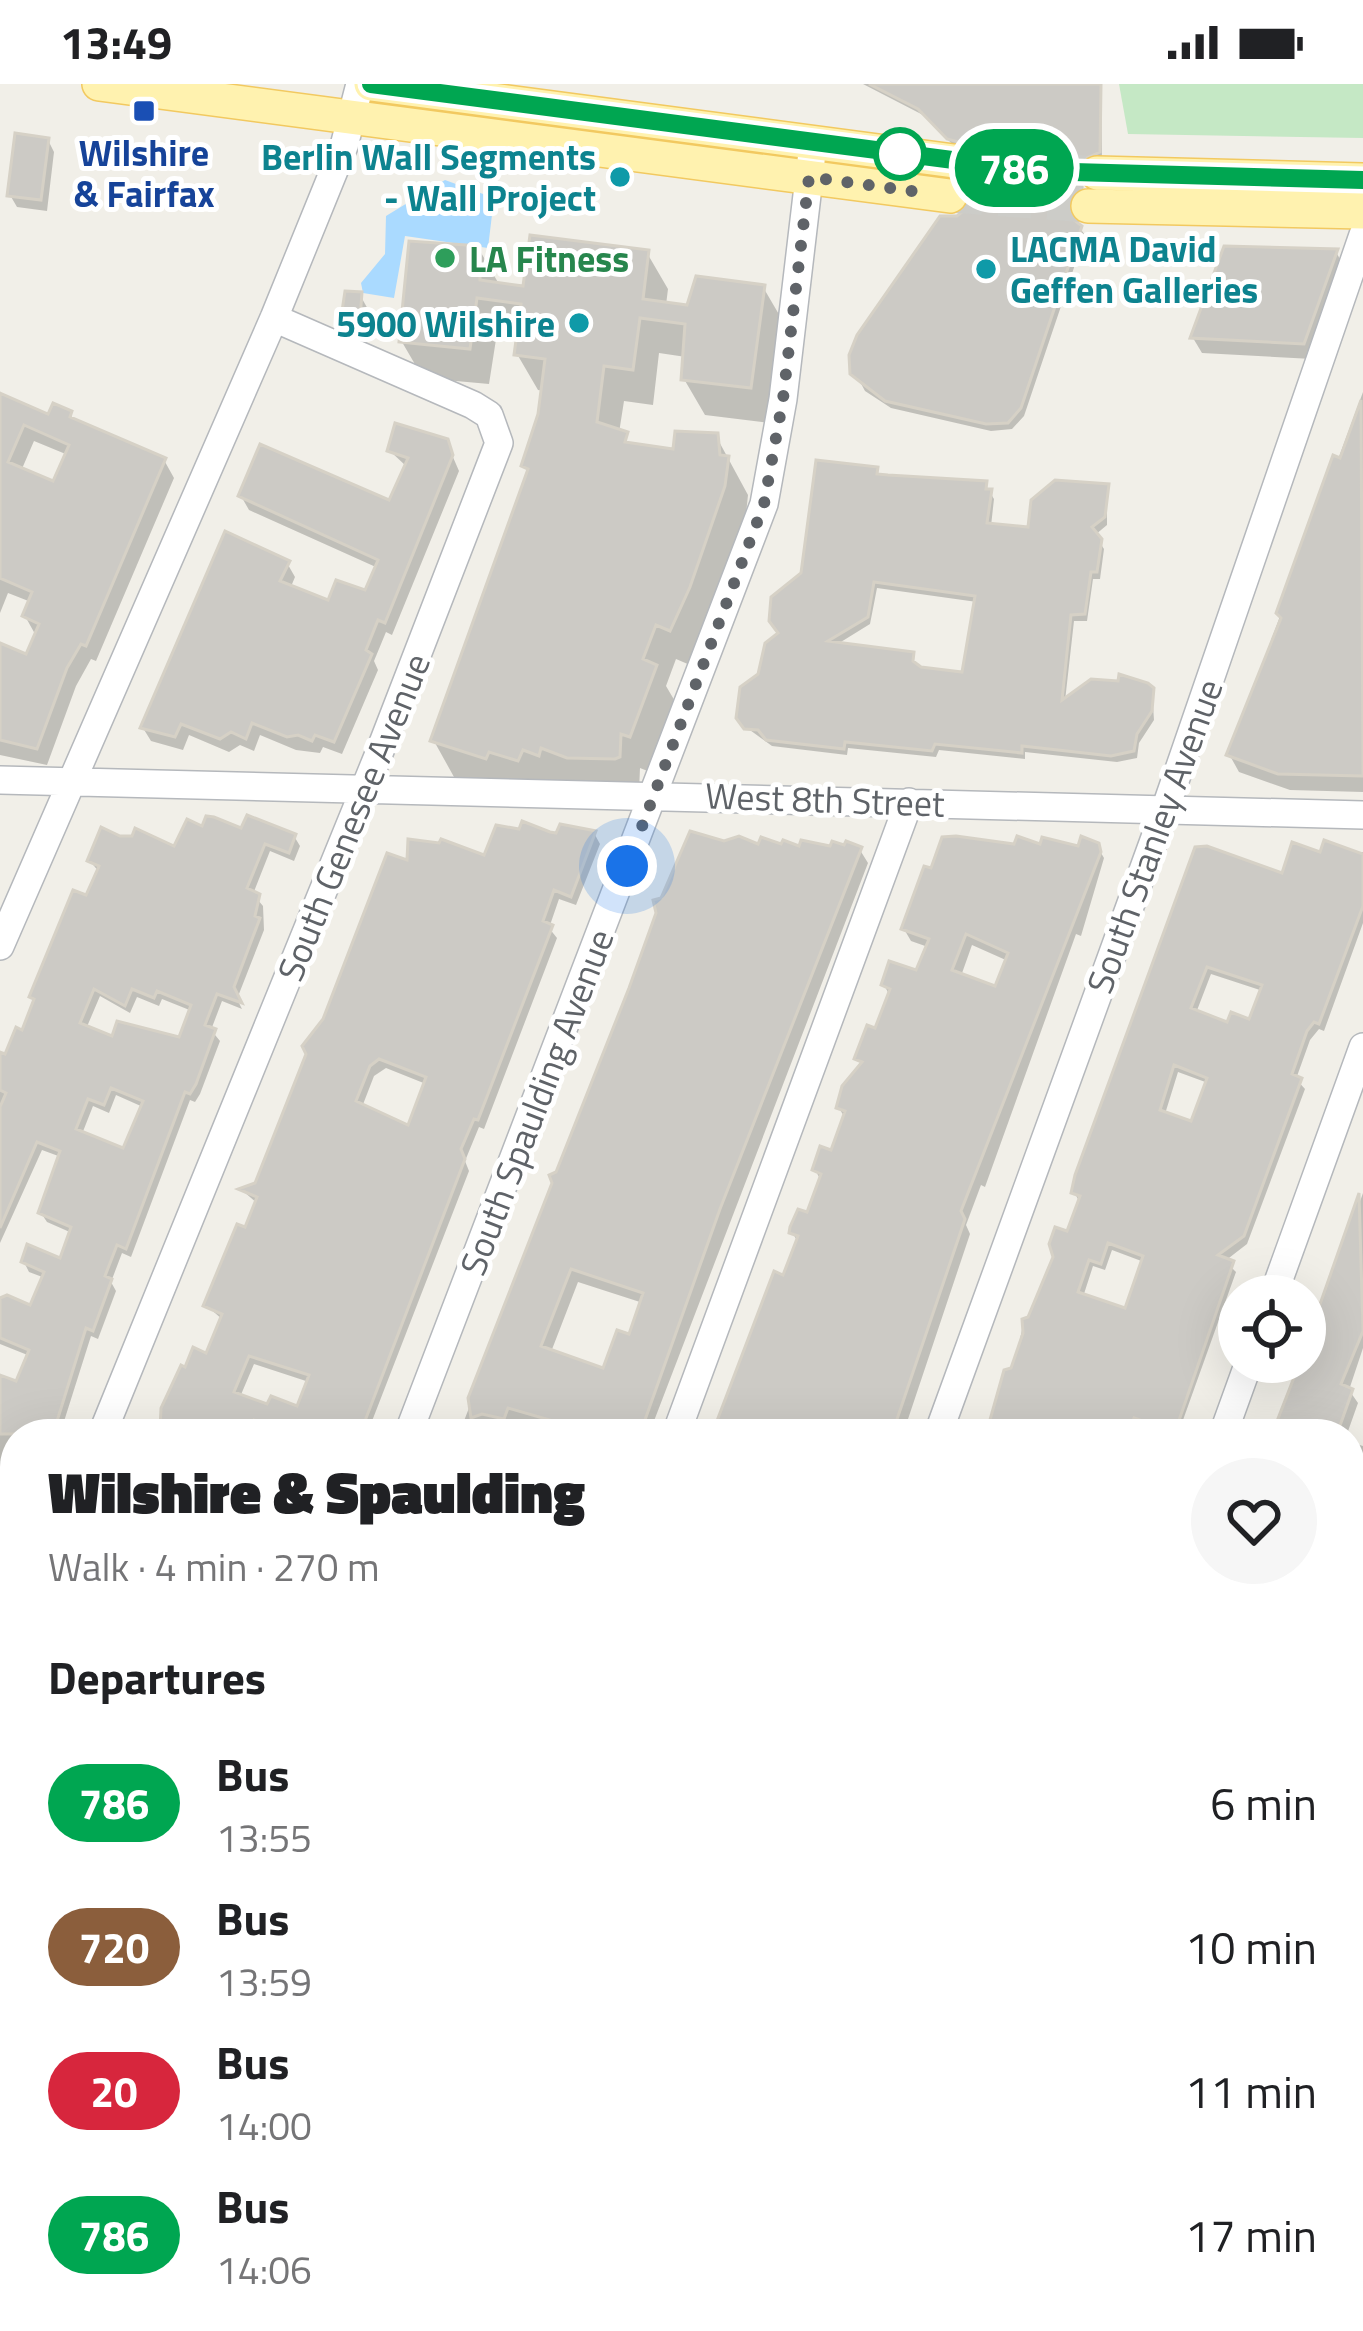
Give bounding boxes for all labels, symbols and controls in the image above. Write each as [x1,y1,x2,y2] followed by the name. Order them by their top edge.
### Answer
[60,8,172,76] text: 13:49
[131,98,157,124] marker: Wilshire & Fairfax
[73,125,215,221] place label: Wilshire & Fairfax
[261,129,596,225] place label: Berlin Wall Segments - Wall Project
[875,129,925,179] unlabelled marker
[945,129,1083,207] line badge: 786
[979,136,1049,200] text: 786
[607,164,633,190] marker: Berlin Wall Segments - Wall Project
[1010,221,1258,317] place label: LACMA David Geffen Galleries
[469,231,629,286] place label: LA Fitness
[432,245,458,271] marker: LA Fitness
[973,256,999,282] marker: LACMA David Geffen Galleries
[336,296,555,351] place label: 5900 Wilshire
[566,310,592,336] marker: 5900 Wilshire
[262,645,444,989] street label: South Genesee Avenue
[1072,671,1236,1001] street label: South Stanley Avenue
[704,767,946,831] street label: West 8th Street
[597,836,657,896] your location
[445,921,627,1283] street label: South Spaulding Avenue
[1218,1275,1326,1383] map controls
[1218,1275,1326,1383] button: locate
[48,1448,585,1535] text: Wilshire & Spaulding
[1191,1458,1317,1584] button: heart
[48,1537,380,1596] text: Walk · 4 min · 270 m
[48,1643,266,1711] text: Departures
[216,1740,290,1808] text: Bus
[1210,1769,1317,1837] text: 6 min
[79,1771,149,1835] text: 786
[216,1808,312,1867] text: 13:55
[216,1884,290,1952] text: Bus
[1185,1913,1317,1981] text: 10 min
[79,1915,149,1979] text: 720
[216,1952,312,2011] text: 13:59
[216,2028,290,2096] text: Bus
[1185,2057,1317,2125] text: 11 min
[90,2059,138,2123] text: 20
[216,2096,312,2155] text: 14:00
[216,2172,290,2240] text: Bus
[1185,2201,1317,2269] text: 17 min
[79,2203,149,2267] text: 786
[216,2240,312,2299] text: 14:06

